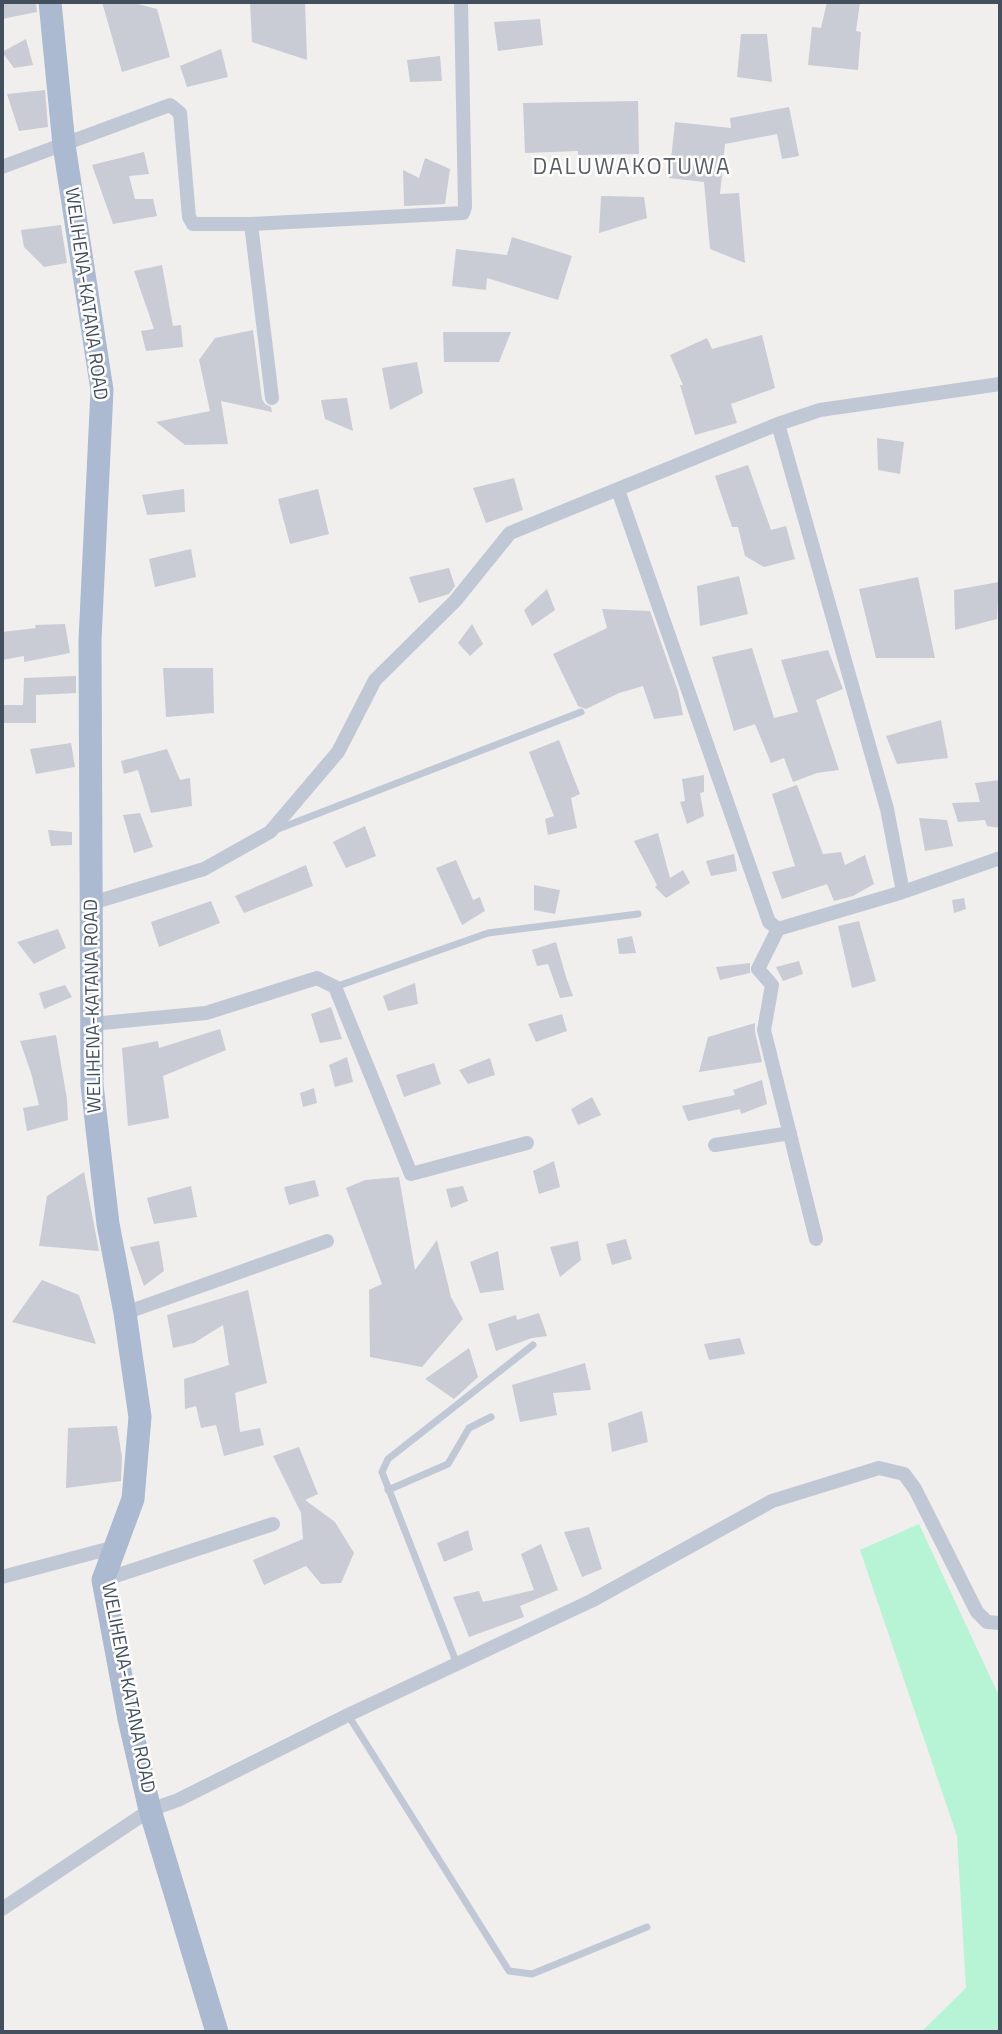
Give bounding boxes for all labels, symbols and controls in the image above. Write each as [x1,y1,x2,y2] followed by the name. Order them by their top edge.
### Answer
[534,154,730,182] district label: DALUWAKOTUWA
[59,186,111,402] street label: WELIHENA-KATANA ROAD
[81,899,107,1113] street label: WELIHENA-KATANA ROAD
[95,1581,159,1795] street label: WELIHENA-KATANA ROAD

